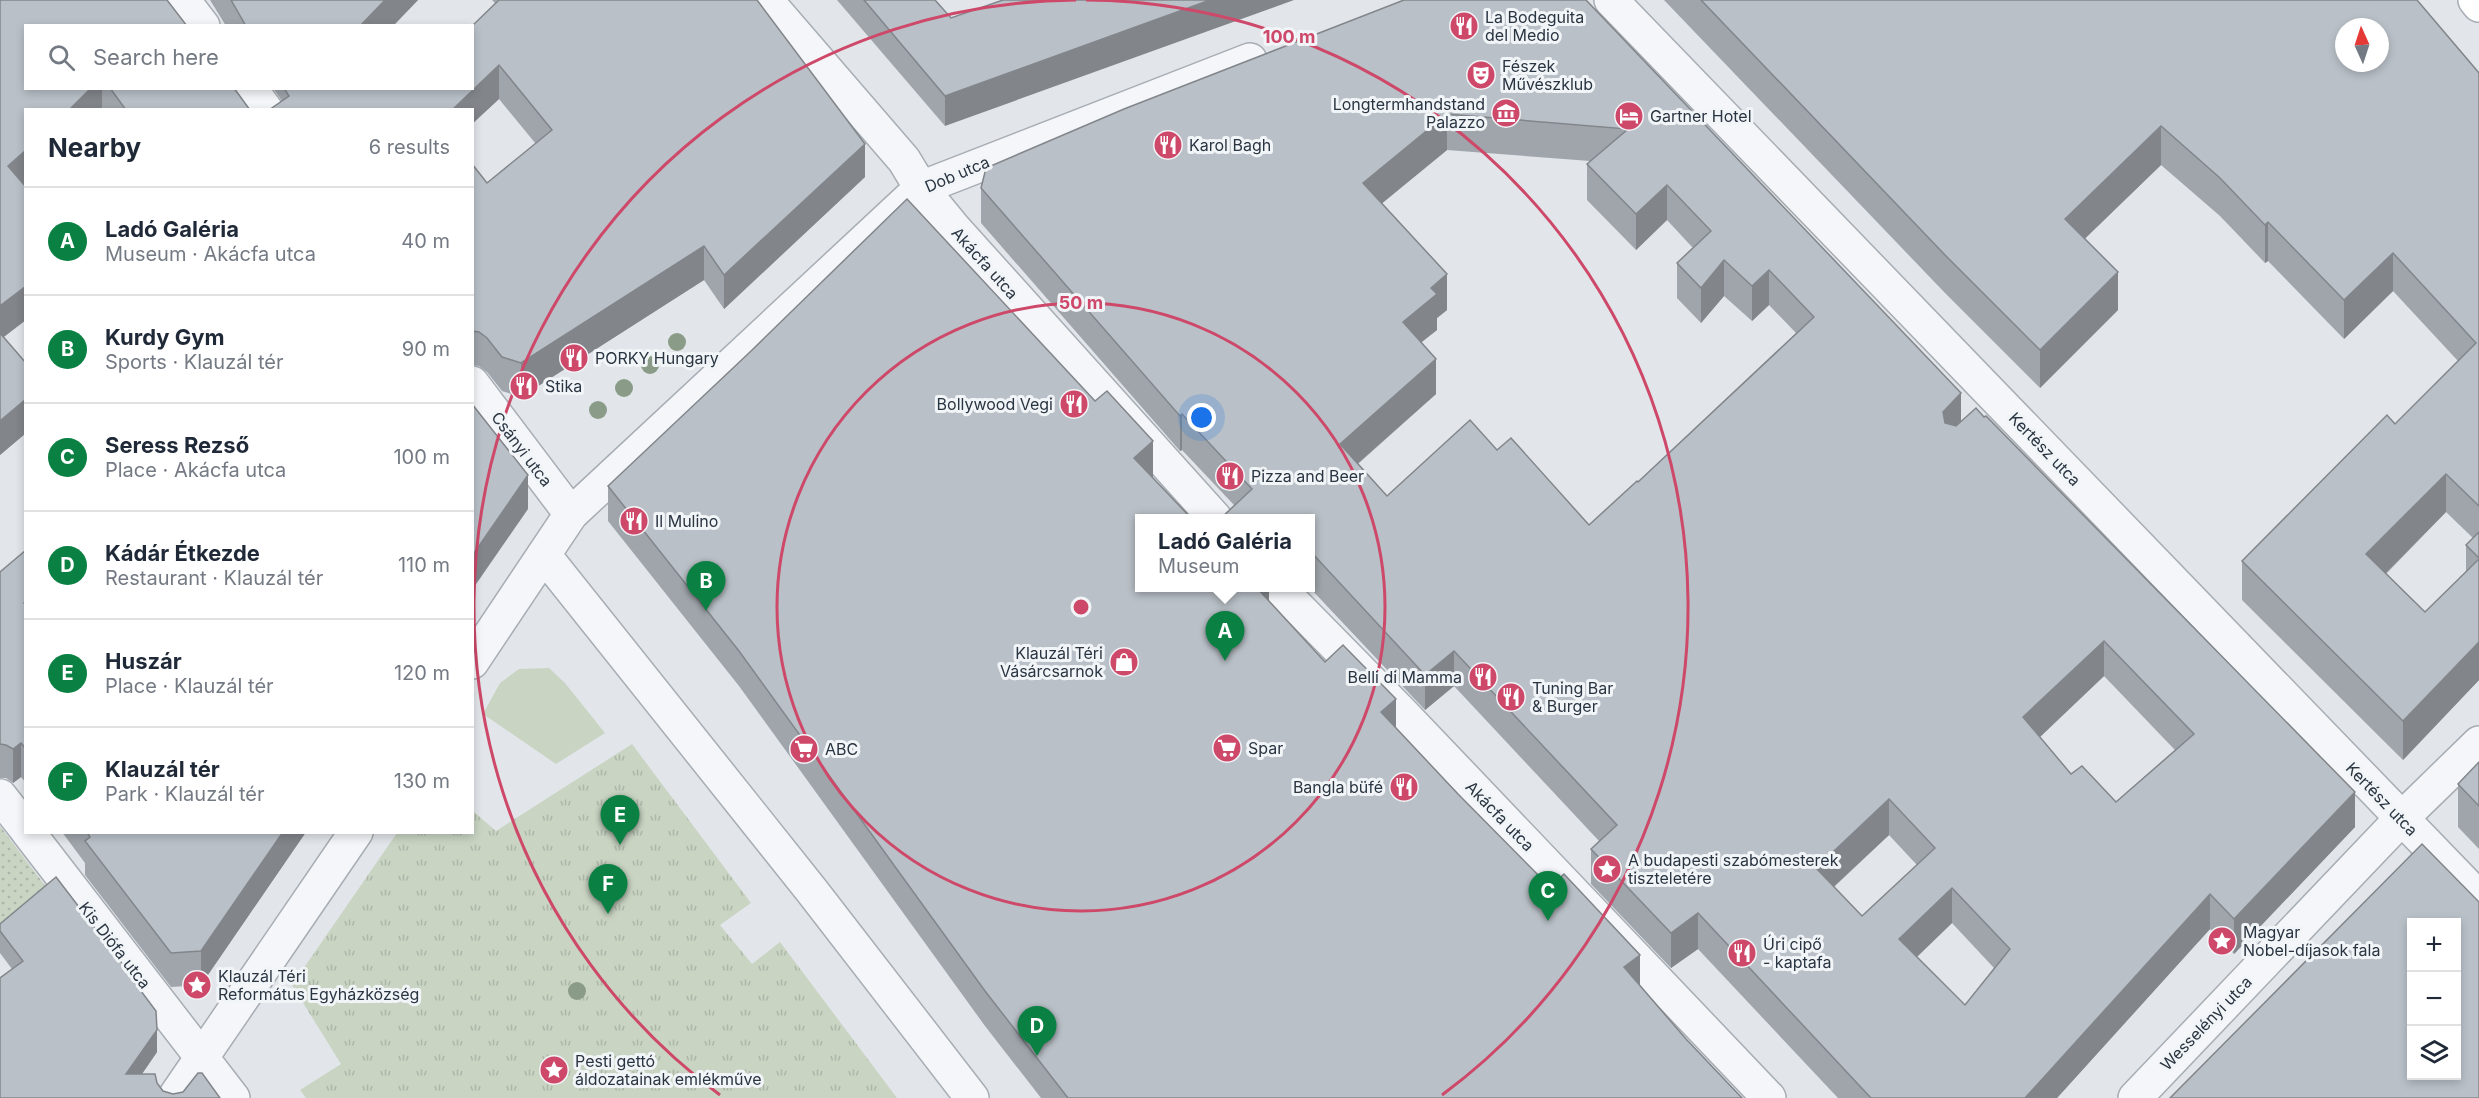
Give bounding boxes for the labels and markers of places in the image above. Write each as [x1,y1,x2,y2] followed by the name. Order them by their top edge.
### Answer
[1485,7,1584,45] place label: La Bodeguita del Medio
[1448,10,1480,42] restaurant icon: La Bodeguita del Medio
[1502,56,1593,94] place label: Fészek Művészklub
[1465,59,1497,91] theatre icon: Fészek Művészklub
[1333,94,1485,132] place label: Longtermhandstand Palazzo
[1490,97,1522,129] museum icon: Longtermhandstand Palazzo
[1613,100,1645,132] hotel icon: Gartner Hotel
[1650,106,1752,126] place label: Gartner Hotel
[1152,129,1184,161] restaurant icon: Karol Bagh
[1189,135,1271,155] place label: Karol Bagh
[558,342,590,374] restaurant icon: PORKY Hungary
[595,348,719,368] place label: PORKY Hungary
[508,370,540,402] restaurant icon: Stika
[545,376,582,396] place label: Stika
[1058,388,1090,420] restaurant icon: Bollywood Vegi
[937,394,1053,414] place label: Bollywood Vegi
[1214,460,1246,492] restaurant icon: Pizza and Beer
[1251,466,1364,486] place label: Pizza and Beer
[618,505,650,537] restaurant icon: Il Mulino
[655,511,718,531] place label: Il Mulino
[686,562,726,611] pin: B
[1071,597,1091,617] centre of rings
[1206,612,1244,661] pin: A
[1000,643,1103,681] place label: Klauzál Téri Vásárcsarnok
[1108,646,1140,678] shop icon: Klauzál Téri Vásárcsarnok
[1467,661,1499,693] restaurant icon: Belli di Mamma
[1347,667,1462,687] place label: Belli di Mamma
[1532,678,1613,716] place label: Tuning Bar & Burger
[1495,681,1527,713] restaurant icon: Tuning Bar & Burger
[1211,732,1243,764] supermarket icon: Spar
[788,733,820,765] supermarket icon: ABC
[1248,738,1283,758] place label: Spar
[825,739,858,759] place label: ABC
[1388,771,1420,803] restaurant icon: Bangla büfé
[1293,777,1383,797] place label: Bangla büfé
[600,796,640,845] pin: E
[1628,850,1839,888] place label: A budapesti szabómesterek tiszteletére
[1591,853,1623,885] place icon: A budapesti szabómesterek tiszteletére
[588,864,628,914] pin: F
[1528,872,1568,921] pin: C
[2243,922,2380,960] place label: Magyar Nobel-díjasok fala
[2206,925,2238,957] place icon: Magyar Nobel-díjasok fala
[1763,934,1831,972] place label: Úri cipő - kaptafa
[1726,937,1758,969] restaurant icon: Úri cipő - kaptafa
[218,966,419,1004] place label: Klauzál Téri Református Egyházközség
[181,969,213,1001] place icon: Klauzál Téri Református Egyházközség
[1018,1006,1056,1056] pin: D
[575,1051,762,1089] place label: Pesti gettó áldozatainak emlékműve
[538,1054,570,1086] place icon: Pesti gettó áldozatainak emlékműve

